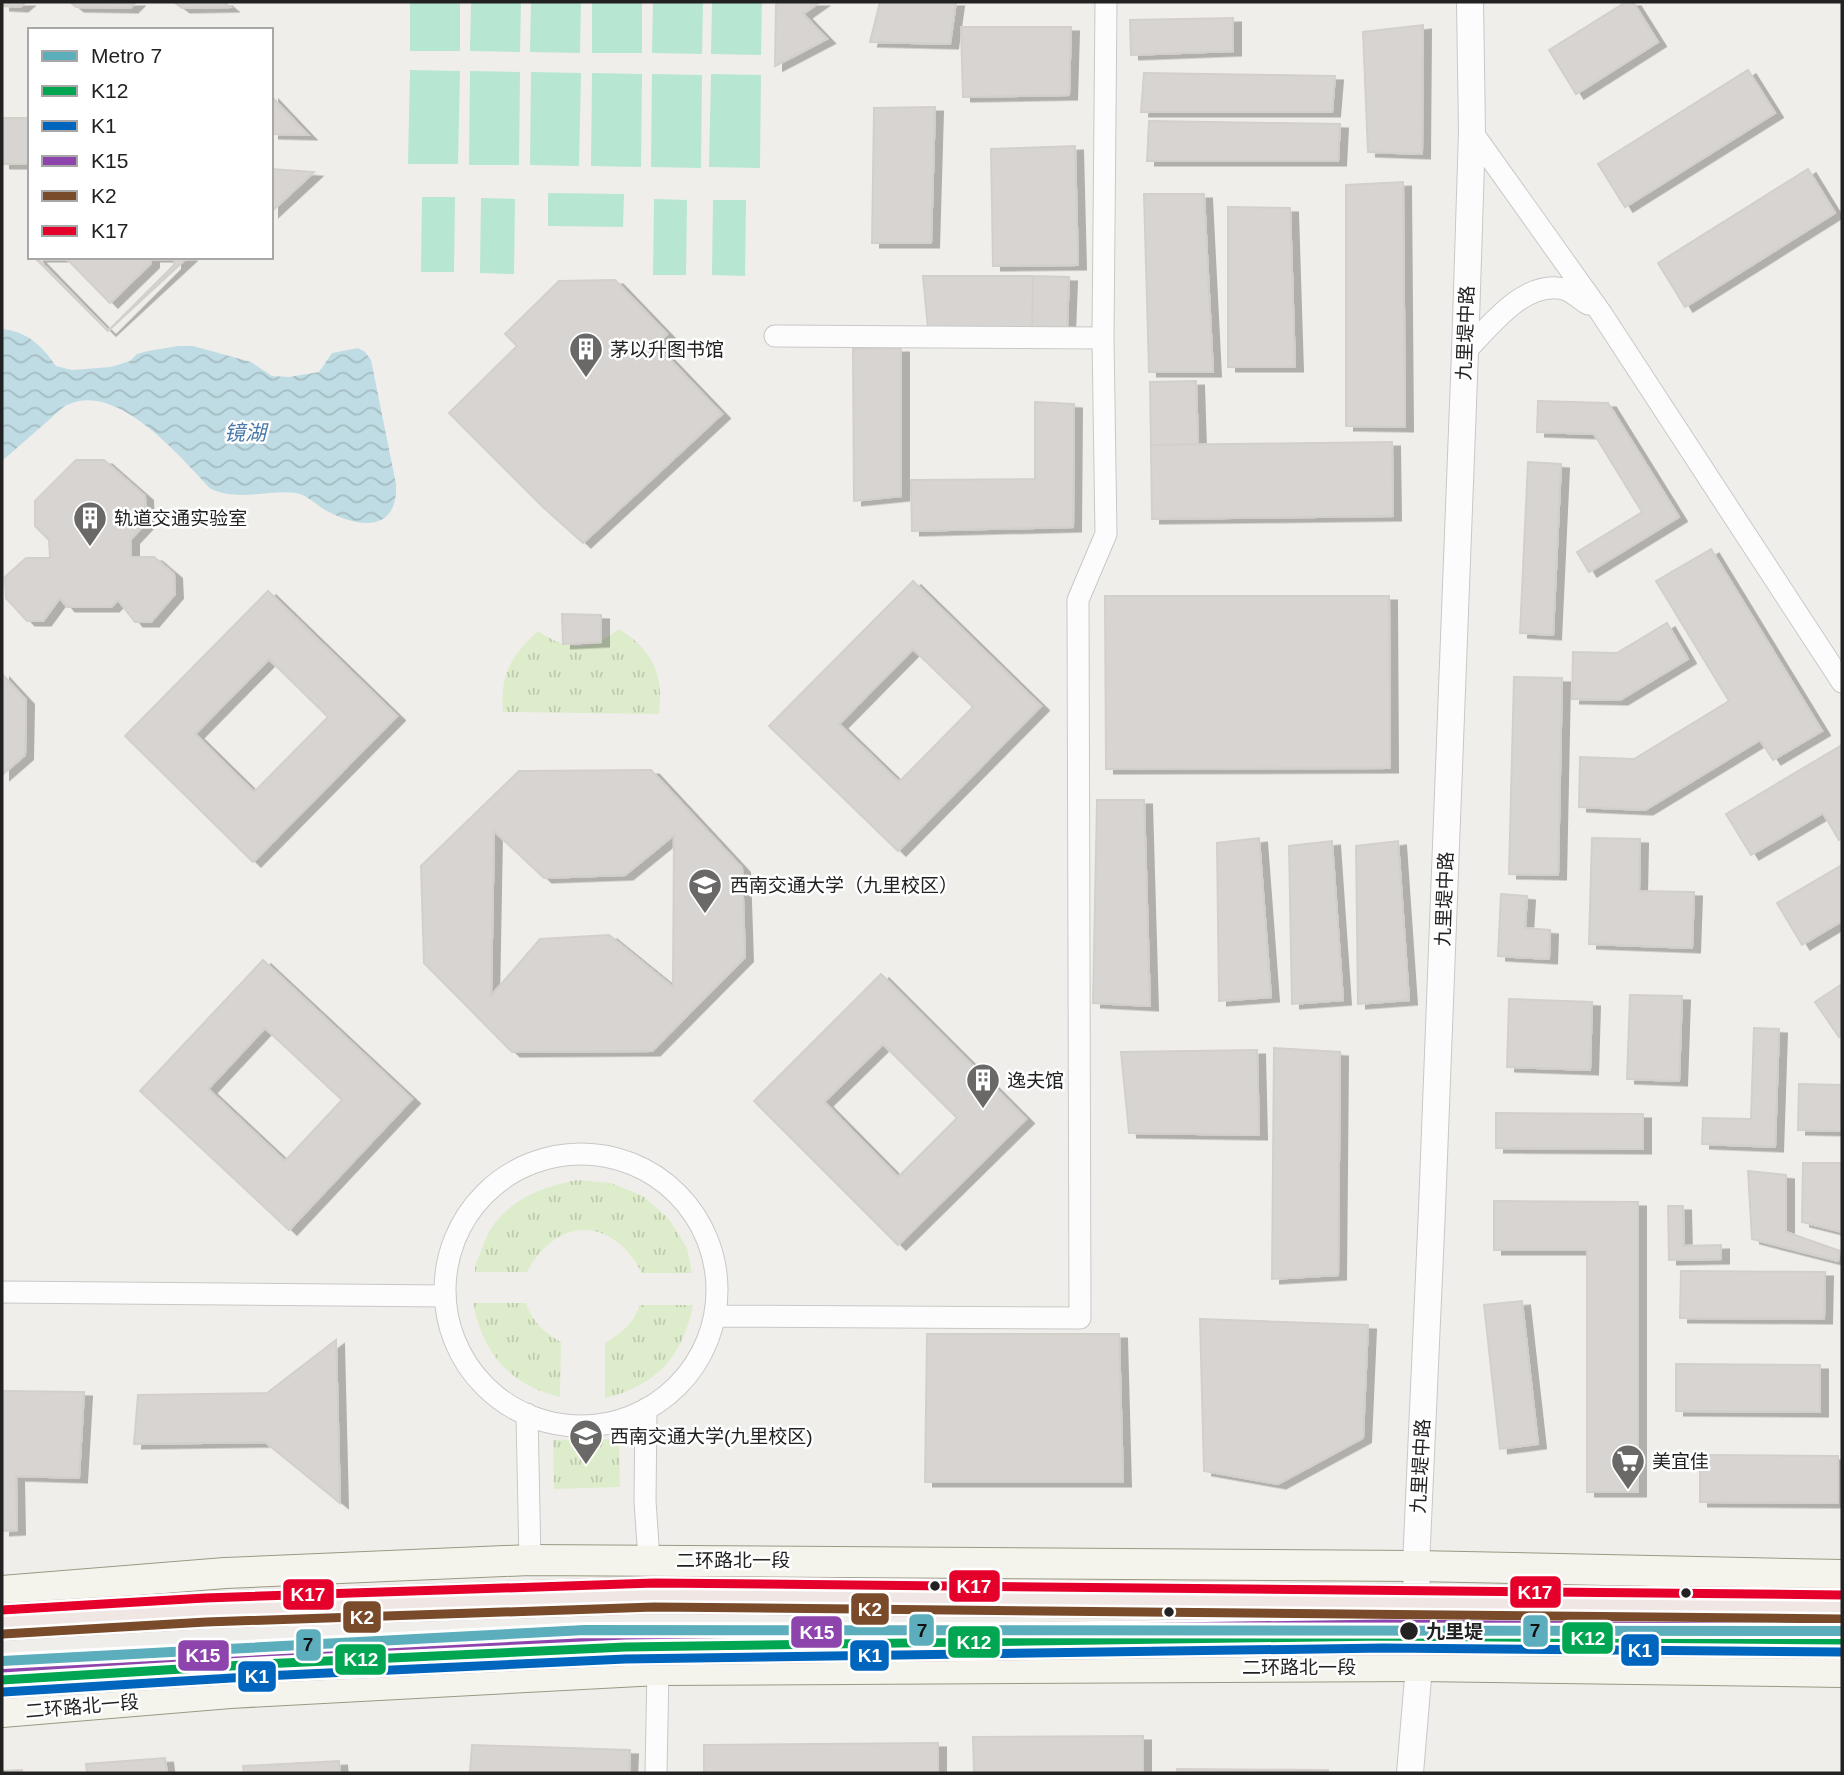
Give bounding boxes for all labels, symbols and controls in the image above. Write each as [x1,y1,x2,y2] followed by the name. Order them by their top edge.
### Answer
[28,28,273,259] legend
[91,44,162,67] text: Metro 7
[91,79,128,102] text: K12
[91,114,117,137] text: K1
[91,149,128,172] text: K15
[91,184,117,207] text: K2
[91,219,128,242] text: K17
[1453,285,1478,381] street label: 九里堤中路
[567,330,605,379] building icon: 茅以升图书馆
[610,339,724,360] place label: 茅以升图书馆
[224,421,269,444] water label: 镜湖
[71,499,109,548] building icon: 轨道交通实验室
[114,508,247,529] place label: 轨道交通实验室
[1432,851,1457,947] street label: 九里堤中路
[686,866,724,915] school or university icon: 西南交通大学（九里校区）
[730,875,958,896] place label: 西南交通大学（九里校区）
[964,1061,1002,1110] building icon: 逸夫馆
[1007,1070,1064,1091] place label: 逸夫馆
[567,1417,605,1466] school or university icon: 西南交通大学(九里校区)
[1408,1418,1433,1514] street label: 九里堤中路
[610,1426,813,1447] place label: 西南交通大学(九里校区)
[1609,1442,1647,1491] supermarket icon: 美宜佳
[1652,1451,1709,1472] place label: 美宜佳
[676,1550,790,1571] street label: 二环路北一段
[948,1569,1001,1603] line badge: K17
[1509,1575,1562,1609] line badge: K17
[957,1576,991,1597] text: K17
[282,1578,335,1611] line badge: K17
[928,1579,942,1593] unlabelled marker
[1518,1582,1552,1603] text: K17
[291,1584,325,1605] text: K17
[1679,1586,1693,1600] unlabelled marker
[850,1592,890,1626] line badge: K2
[858,1599,882,1620] text: K2
[342,1600,382,1634] line badge: K2
[1162,1605,1176,1619] unlabelled marker
[350,1607,374,1628] text: K2
[908,1613,935,1647] line badge: 7
[1522,1614,1549,1648] line badge: 7
[790,1615,843,1649] line badge: K15
[917,1620,927,1641] text: 7
[1398,1620,1420,1642] marker: 九里堤
[1530,1620,1540,1641] text: 7
[1426,1621,1483,1642] place label: 九里堤
[1561,1621,1614,1655] line badge: K12
[800,1622,835,1643] text: K15
[947,1625,1001,1659] line badge: K12
[295,1628,322,1662] line badge: 7
[1571,1628,1605,1649] text: K12
[957,1632,991,1653] text: K12
[1620,1633,1660,1667] line badge: K1
[303,1634,313,1655] text: 7
[177,1639,230,1672] line badge: K15
[849,1639,890,1672] line badge: K1
[1628,1640,1653,1661] text: K1
[334,1643,387,1676] line badge: K12
[186,1645,221,1666] text: K15
[858,1645,883,1666] text: K1
[344,1649,378,1670] text: K12
[1242,1657,1356,1678] street label: 二环路北一段
[237,1660,277,1693] line badge: K1
[245,1666,270,1687] text: K1
[24,1691,140,1722] street label: 二环路北一段

